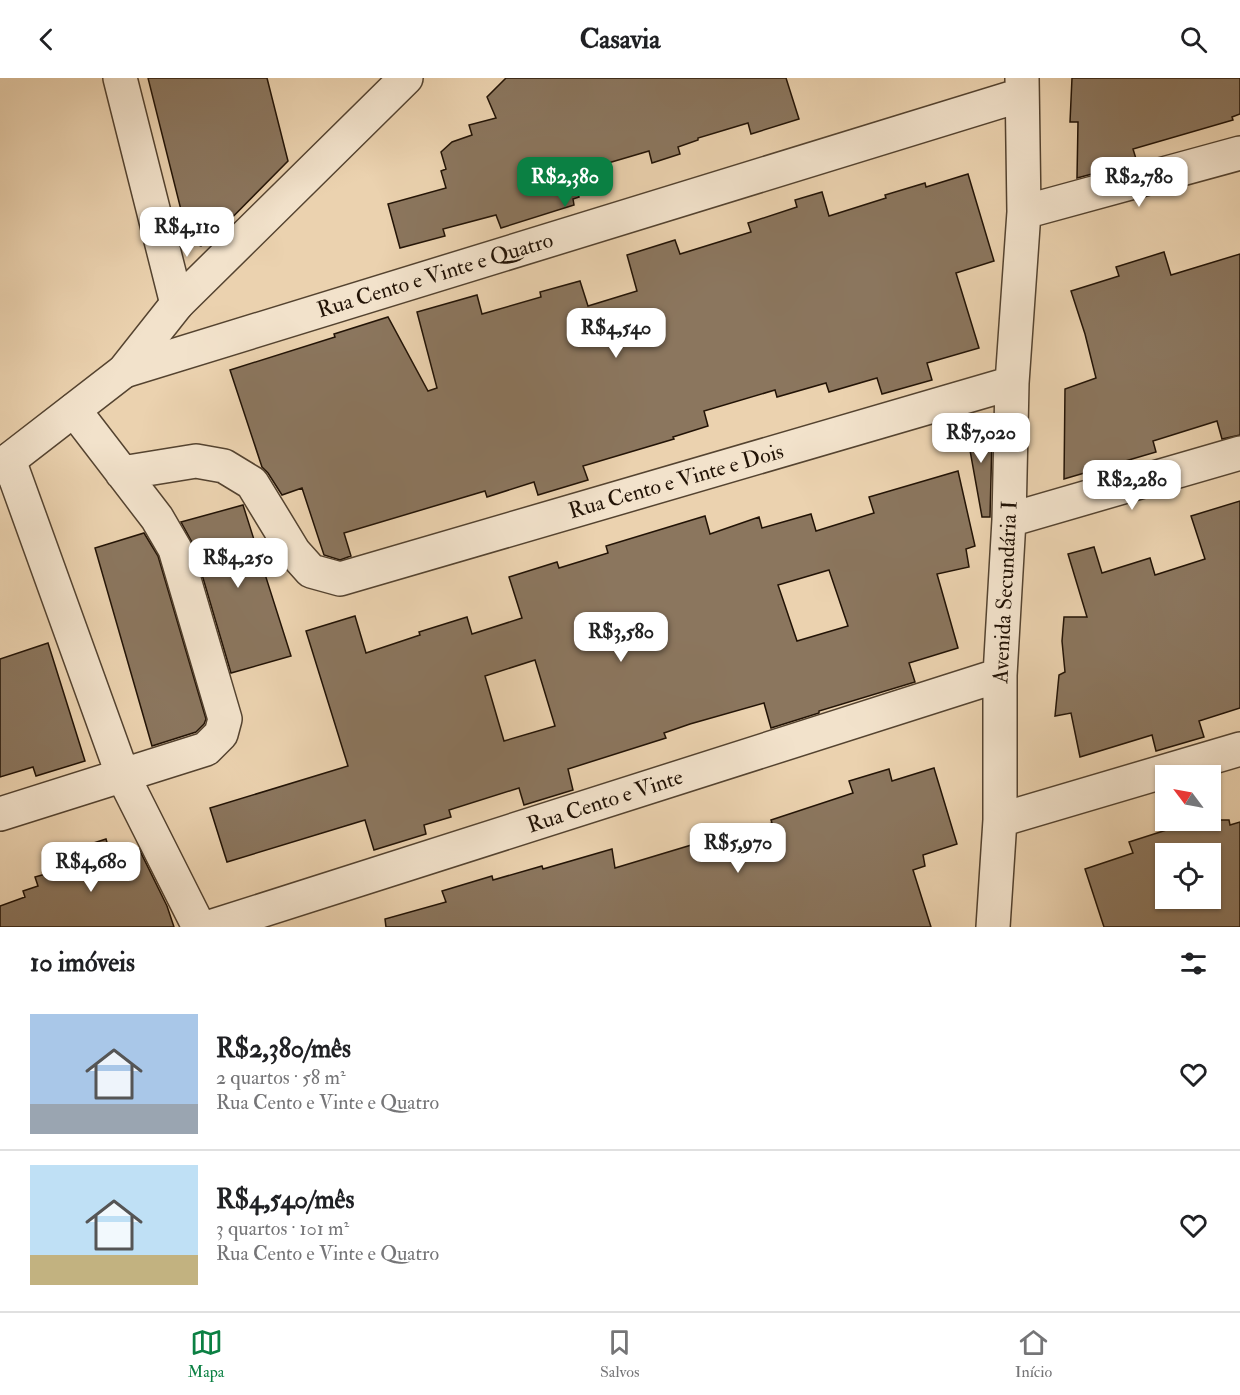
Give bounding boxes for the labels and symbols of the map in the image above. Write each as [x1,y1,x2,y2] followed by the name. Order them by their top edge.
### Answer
[510,157,620,208] pin: R$2,380
[1084,157,1194,208] pin: R$2,780
[132,207,242,258] pin: R$4,110
[314,226,556,324] street label: Rua Cento e Vinte e Quatro
[561,308,671,359] pin: R$4,540
[926,413,1036,464] pin: R$7,020
[565,437,787,525] street label: Rua Cento e Vinte e Dois
[1077,460,1187,511] pin: R$2,280
[986,500,1024,685] street label: Avenida Secundária I
[183,538,293,589] pin: R$4,250
[566,612,676,663] pin: R$3,580
[524,763,686,839] street label: Rua Cento e Vinte
[1155,765,1221,831] north arrow
[683,823,793,874] pin: R$5,970
[36,842,146,893] pin: R$4,680

